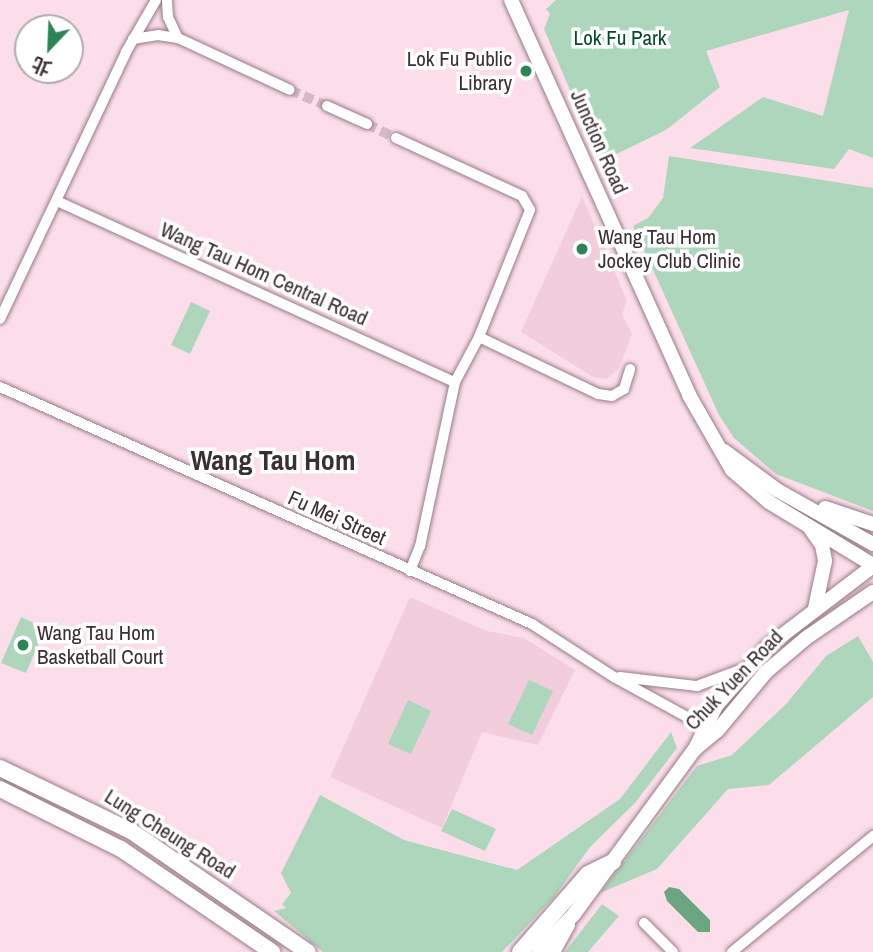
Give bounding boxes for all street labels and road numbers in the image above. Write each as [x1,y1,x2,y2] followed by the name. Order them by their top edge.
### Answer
[565,86,633,198] street label: Junction Road
[156,217,372,331] street label: Wang Tau Hom Central Road
[284,485,390,551] street label: Fu Mei Street
[680,624,788,736] street label: Chuk Yuen Road
[100,784,240,884] street label: Lung Cheung Road

